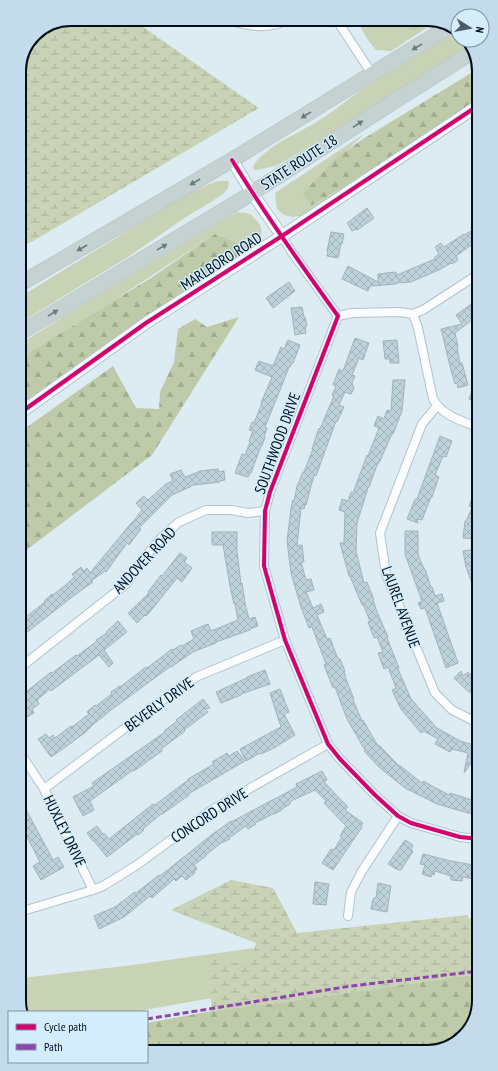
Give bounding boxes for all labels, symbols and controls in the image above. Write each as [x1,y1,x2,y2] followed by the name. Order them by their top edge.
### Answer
[450,8,490,48] north arrow
[472,26,487,34] text: N
[411,43,423,50] one-way arrow
[300,111,312,118] one-way arrow
[352,121,364,128] one-way arrow
[257,130,341,194] street label: STATE ROUTE 18
[189,179,201,186] one-way arrow
[177,228,265,294] street label: MARLBORO ROAD
[156,243,168,250] one-way arrow
[77,244,88,251] one-way arrow
[47,309,59,316] one-way arrow
[250,390,304,496] street label: SOUTHWOOD DRIVE
[108,523,180,597] street label: ANDOVER ROAD
[377,564,425,650] street label: LAUREL AVENUE
[121,673,197,735] street label: BEVERLY DRIVE
[167,783,251,847] street label: CONCORD DRIVE
[39,792,91,870] street label: HUXLEY DRIVE
[8,1011,148,1063] legend
[44,1019,87,1034] text: Cycle path
[44,1039,62,1054] text: Path

